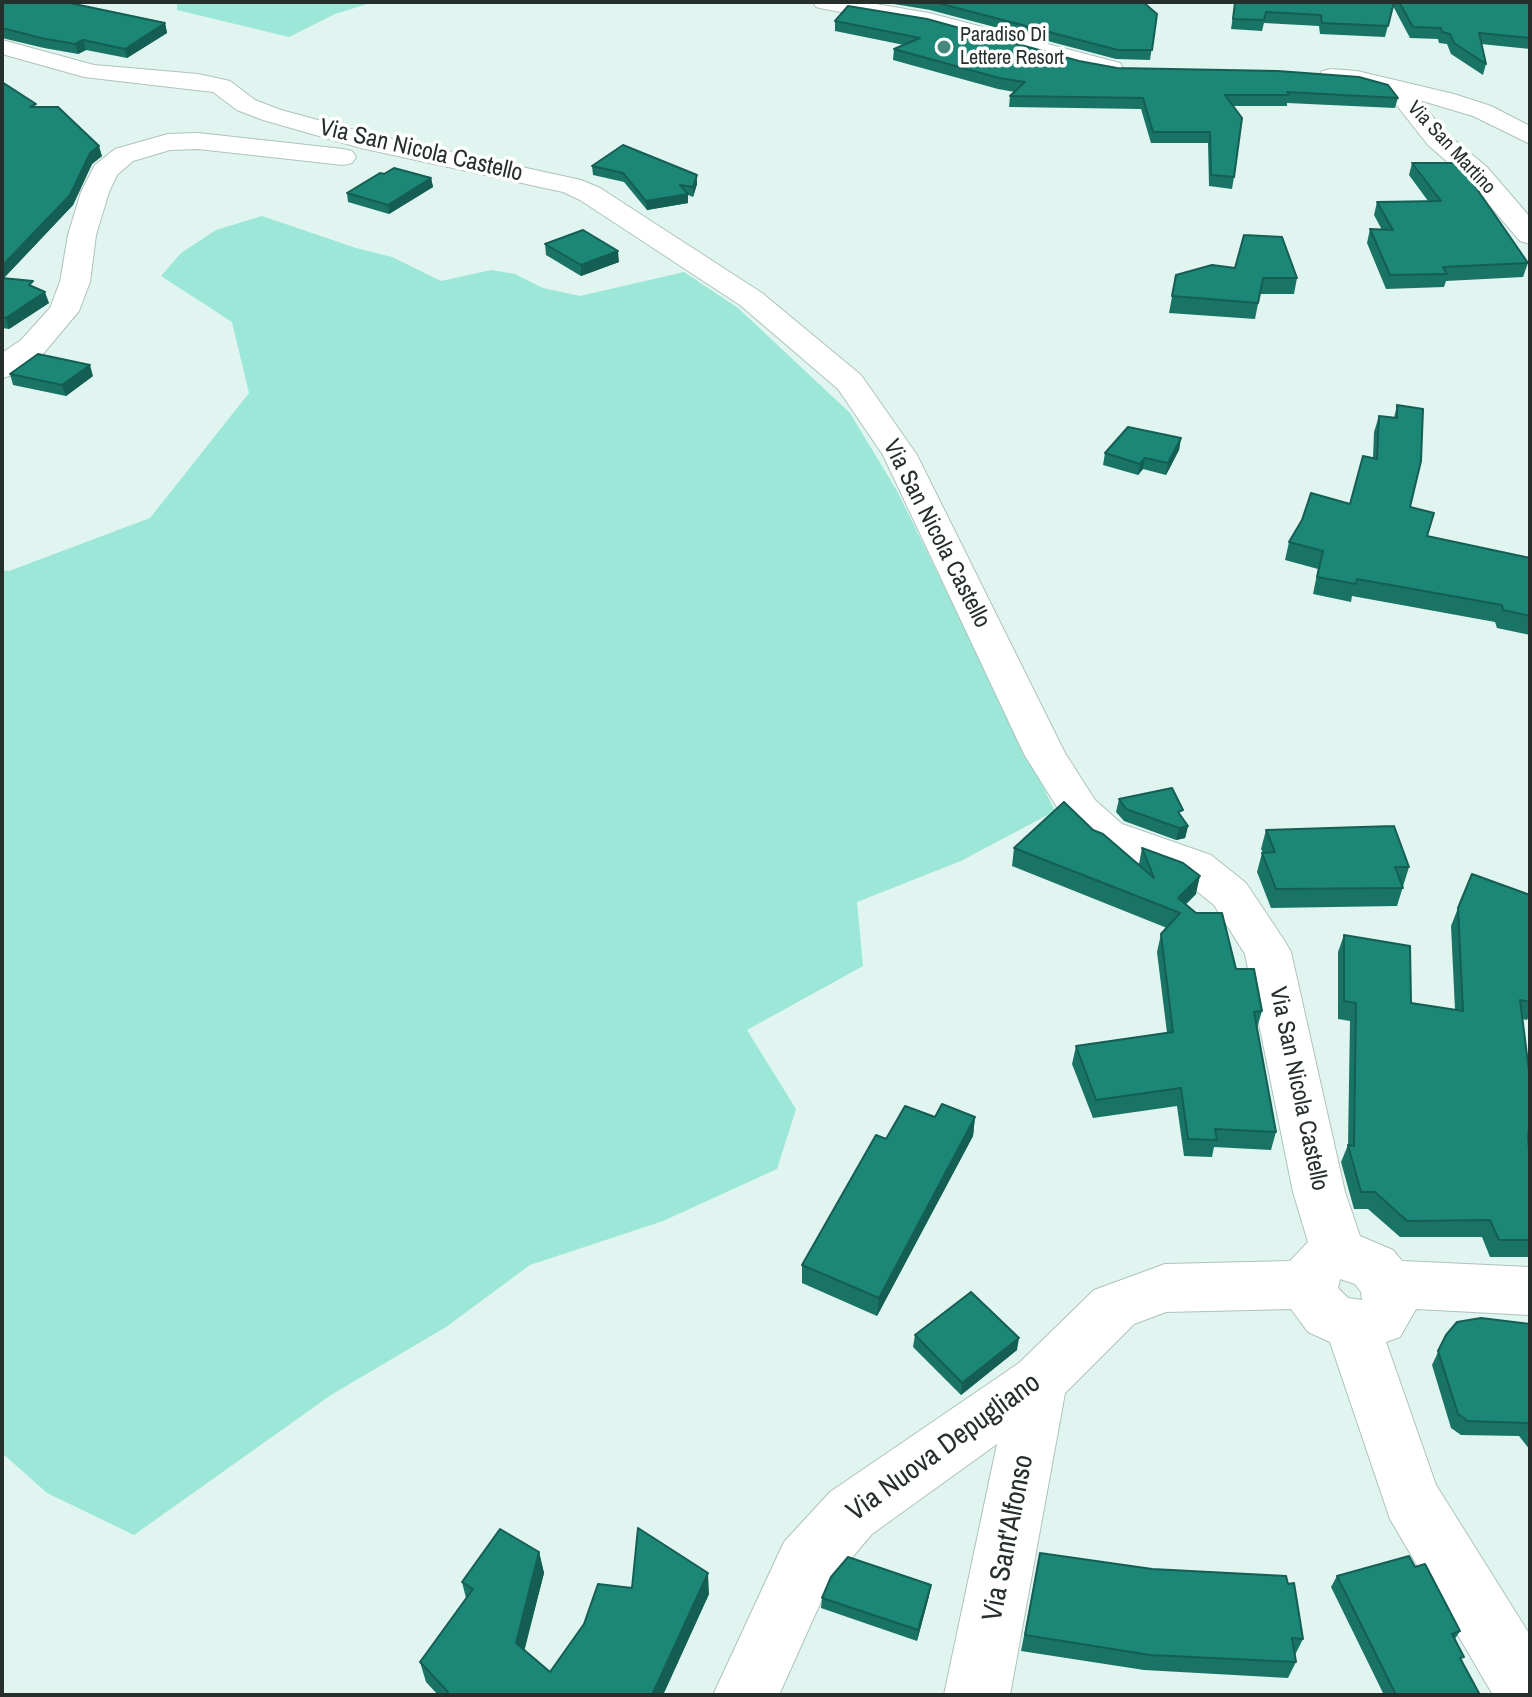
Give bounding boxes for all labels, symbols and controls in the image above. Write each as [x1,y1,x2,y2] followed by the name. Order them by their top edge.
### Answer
[960,24,1064,71] place label: Paradiso Di Lettere Resort
[935,38,953,56] marker: Paradiso Di Lettere Resort
[1402,97,1500,199] street label: Via San Martino
[317,114,525,188] street label: Via San Nicola Castello
[876,435,996,633] street label: Via San Nicola Castello
[1262,985,1334,1193] street label: Via San Nicola Castello
[841,1367,1047,1529] street label: Via Nuova Depugliano
[976,1452,1042,1624] street label: Via Sant'Alfonso

